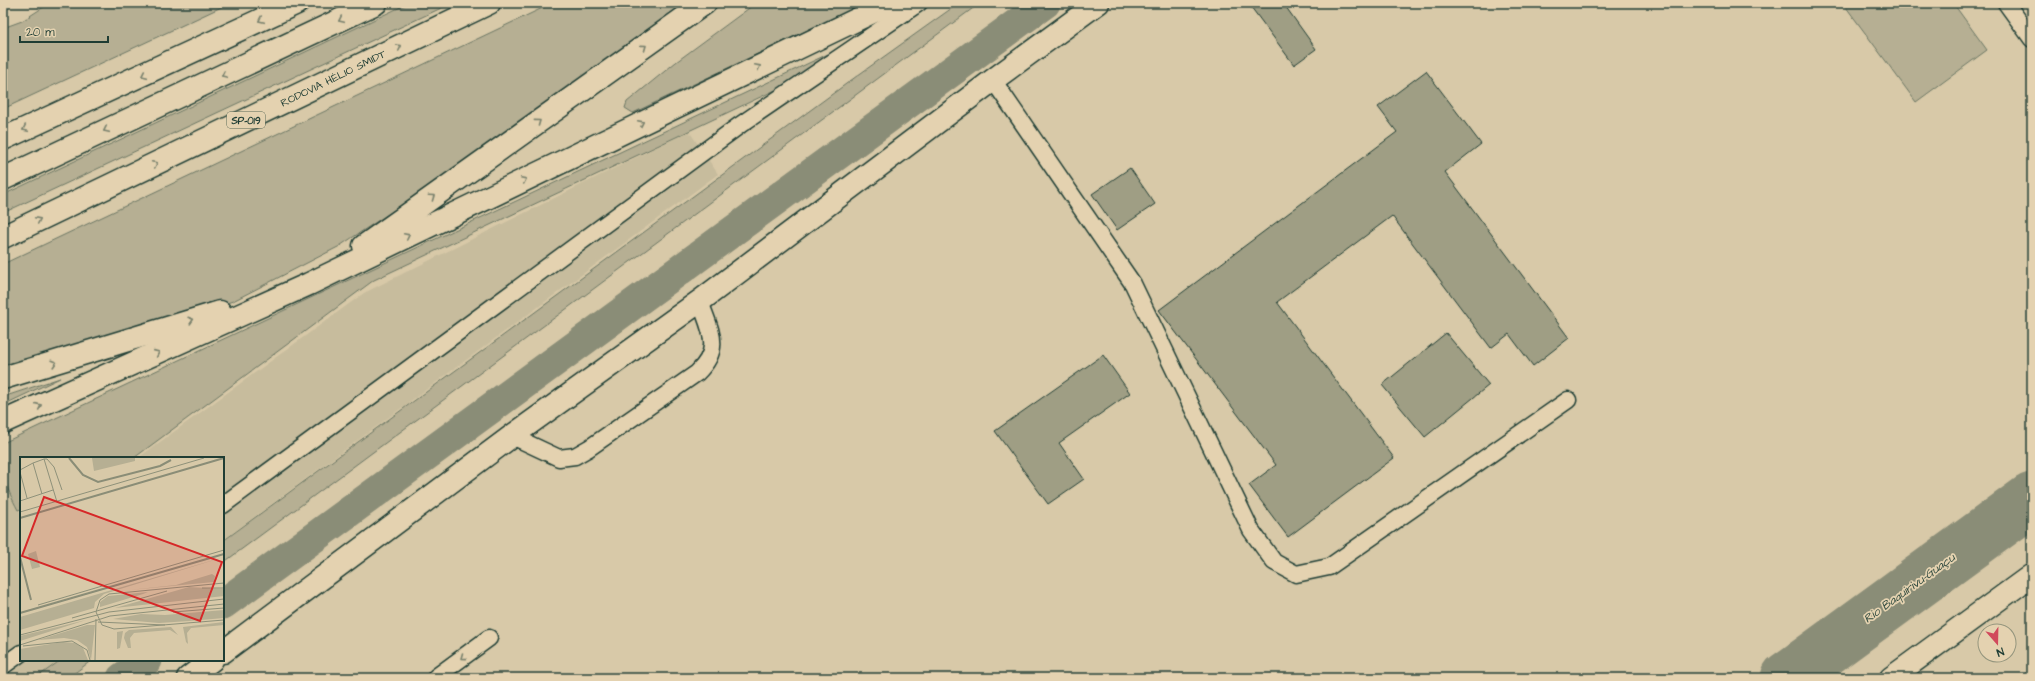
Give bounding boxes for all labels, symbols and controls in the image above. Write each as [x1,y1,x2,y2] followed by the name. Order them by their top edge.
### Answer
[258,15,265,23] one-way arrow
[338,15,346,23] one-way arrow
[20,18,108,44] scale bar
[26,24,55,41] text: 20 m
[394,44,402,52] one-way arrow
[640,44,647,52] one-way arrow
[278,46,389,111] street label: RODOVIA HÉLIO SMIDT
[754,64,761,72] one-way arrow
[140,70,148,78] one-way arrow
[220,70,228,78] one-way arrow
[227,112,265,128] road number: SP-019
[534,120,541,127] one-way arrow
[636,120,644,128] one-way arrow
[22,124,30,132] one-way arrow
[103,125,110,133] one-way arrow
[151,161,159,169] one-way arrow
[519,177,527,185] one-way arrow
[428,194,435,202] one-way arrow
[34,217,41,225] one-way arrow
[402,234,410,241] one-way arrow
[188,317,195,325] one-way arrow
[153,350,160,358] one-way arrow
[50,359,57,368] one-way arrow
[34,403,42,411] one-way arrow
[20,457,224,661] inset map
[1860,549,1959,627] water label: Rio Baquirivu-Guaçu
[1977,623,2017,663] north arrow
[1994,644,2006,660] text: N
[460,653,467,660] one-way arrow

